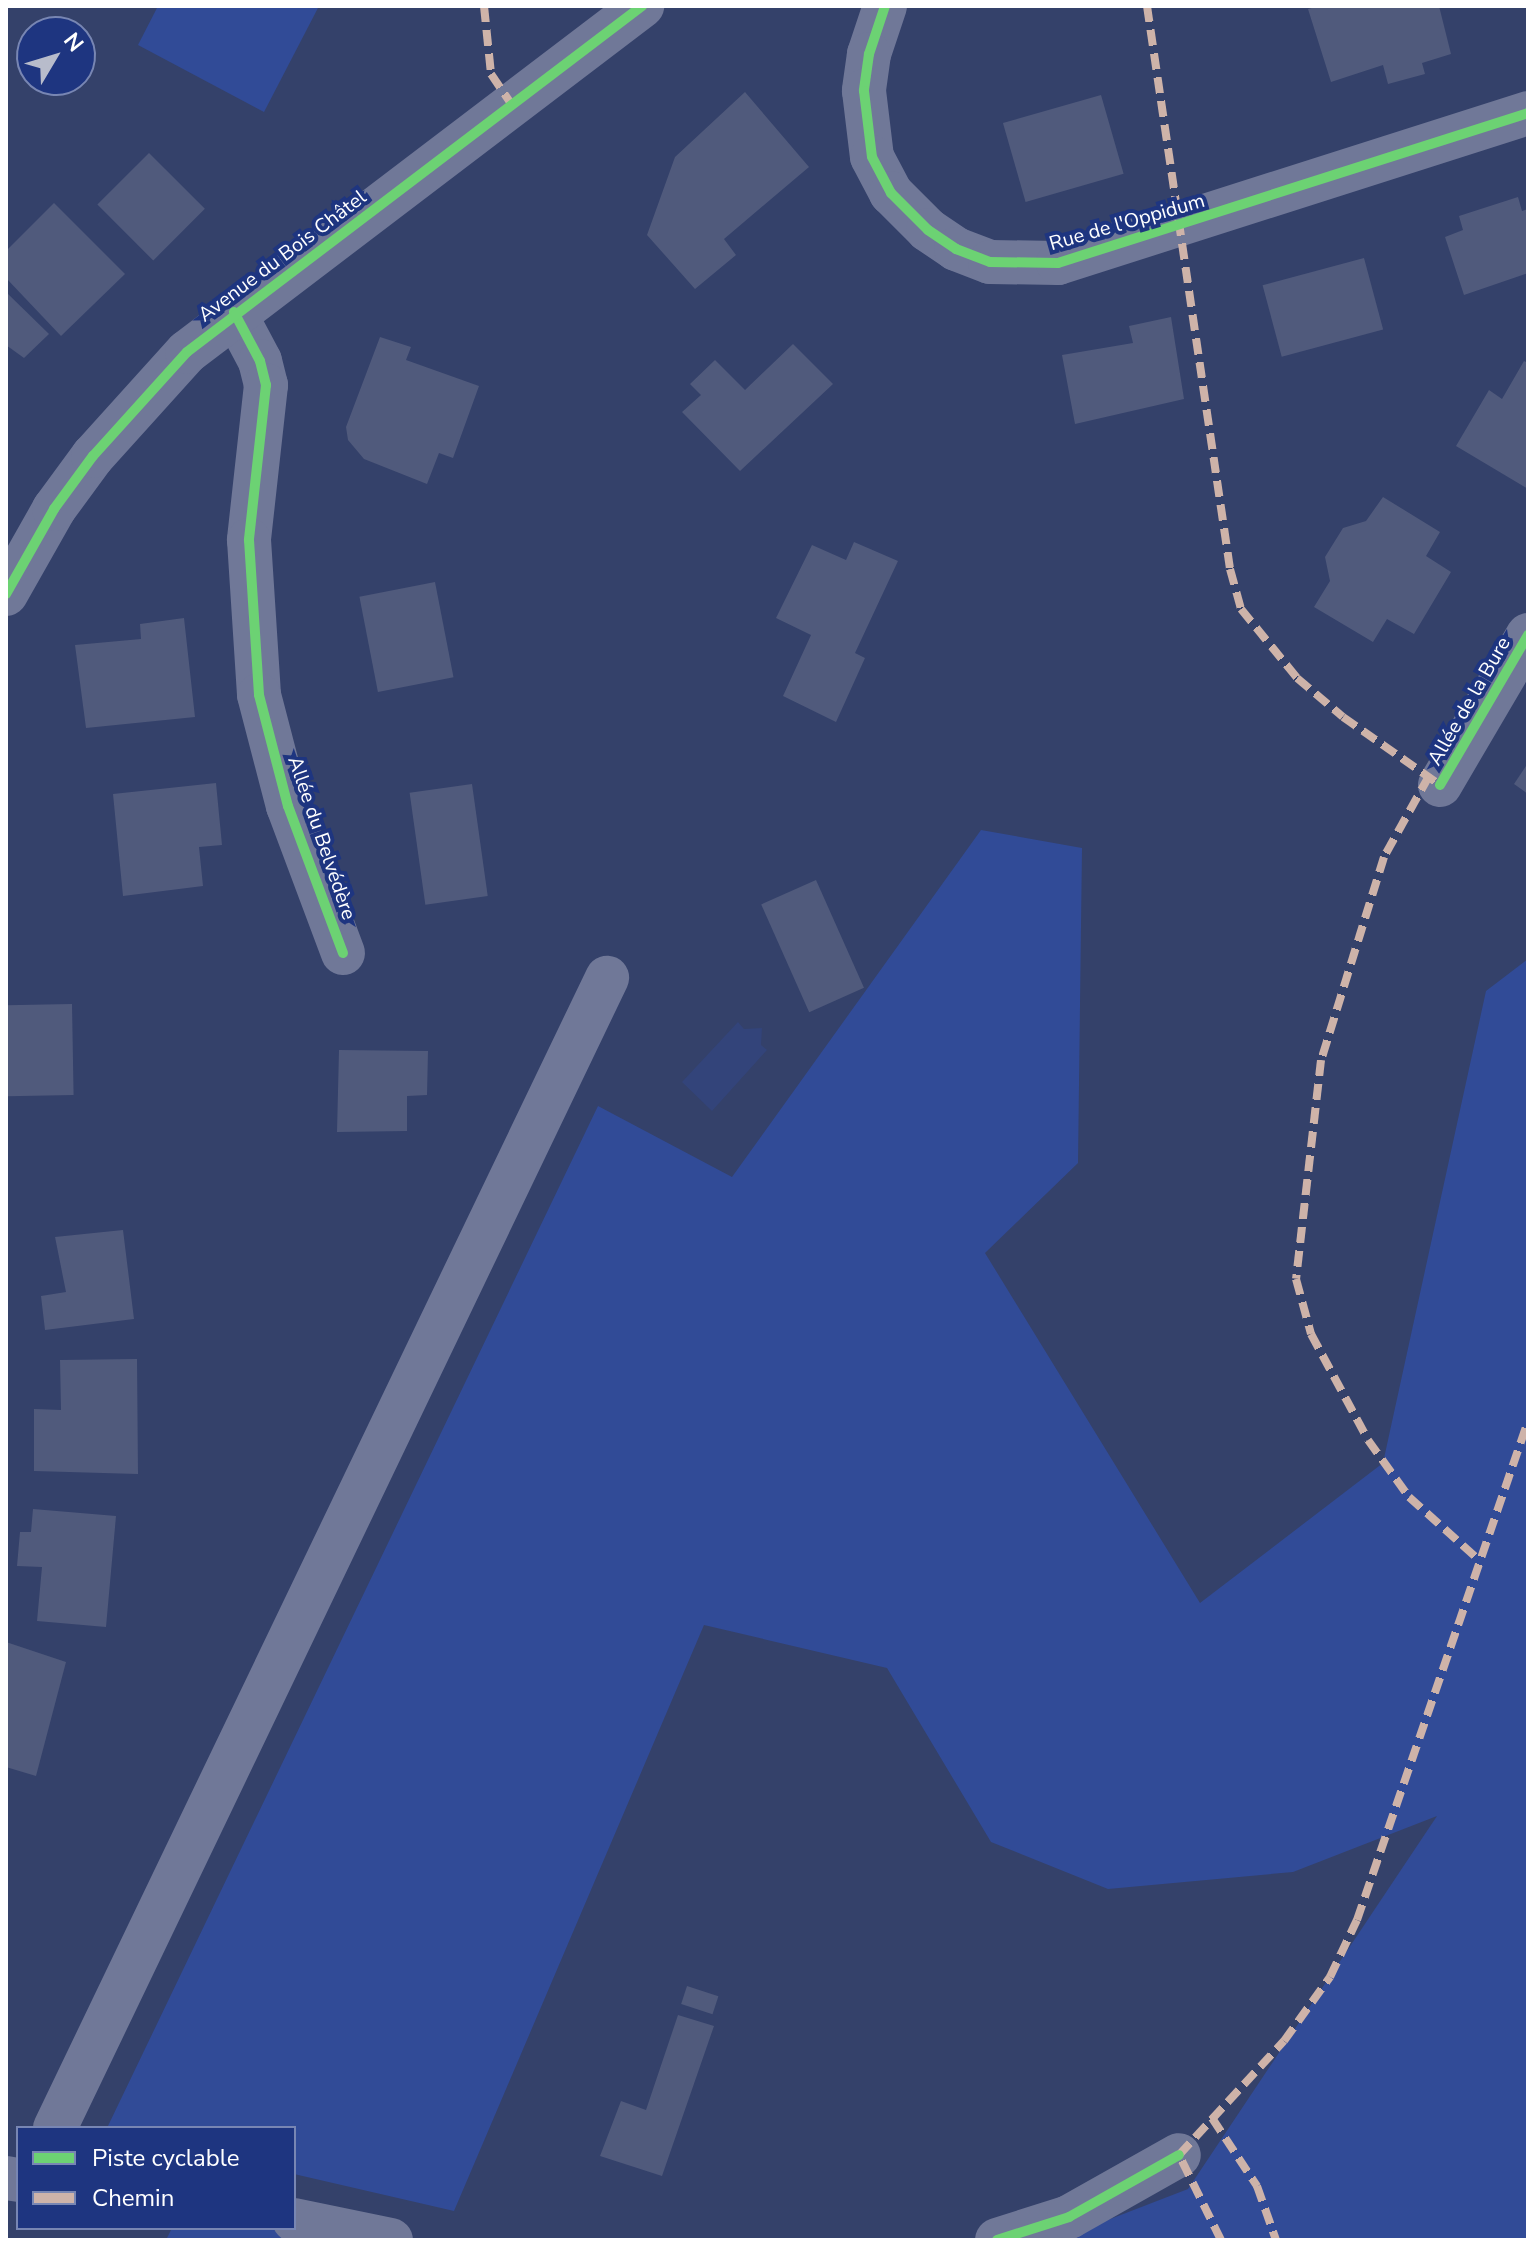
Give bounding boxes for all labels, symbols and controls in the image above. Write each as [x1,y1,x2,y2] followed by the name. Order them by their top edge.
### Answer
[16,16,96,96] north arrow
[56,27,90,58] text: N
[193,185,371,327] street label: Avenue du Bois Châtel
[1046,188,1208,256] street label: Rue de l'Oppidum
[1423,633,1515,769] street label: Allée de la Bure
[283,753,361,923] street label: Allée du Belvédère
[16,2126,296,2230] legend
[92,2142,239,2174] text: Piste cyclable
[92,2182,174,2214] text: Chemin

